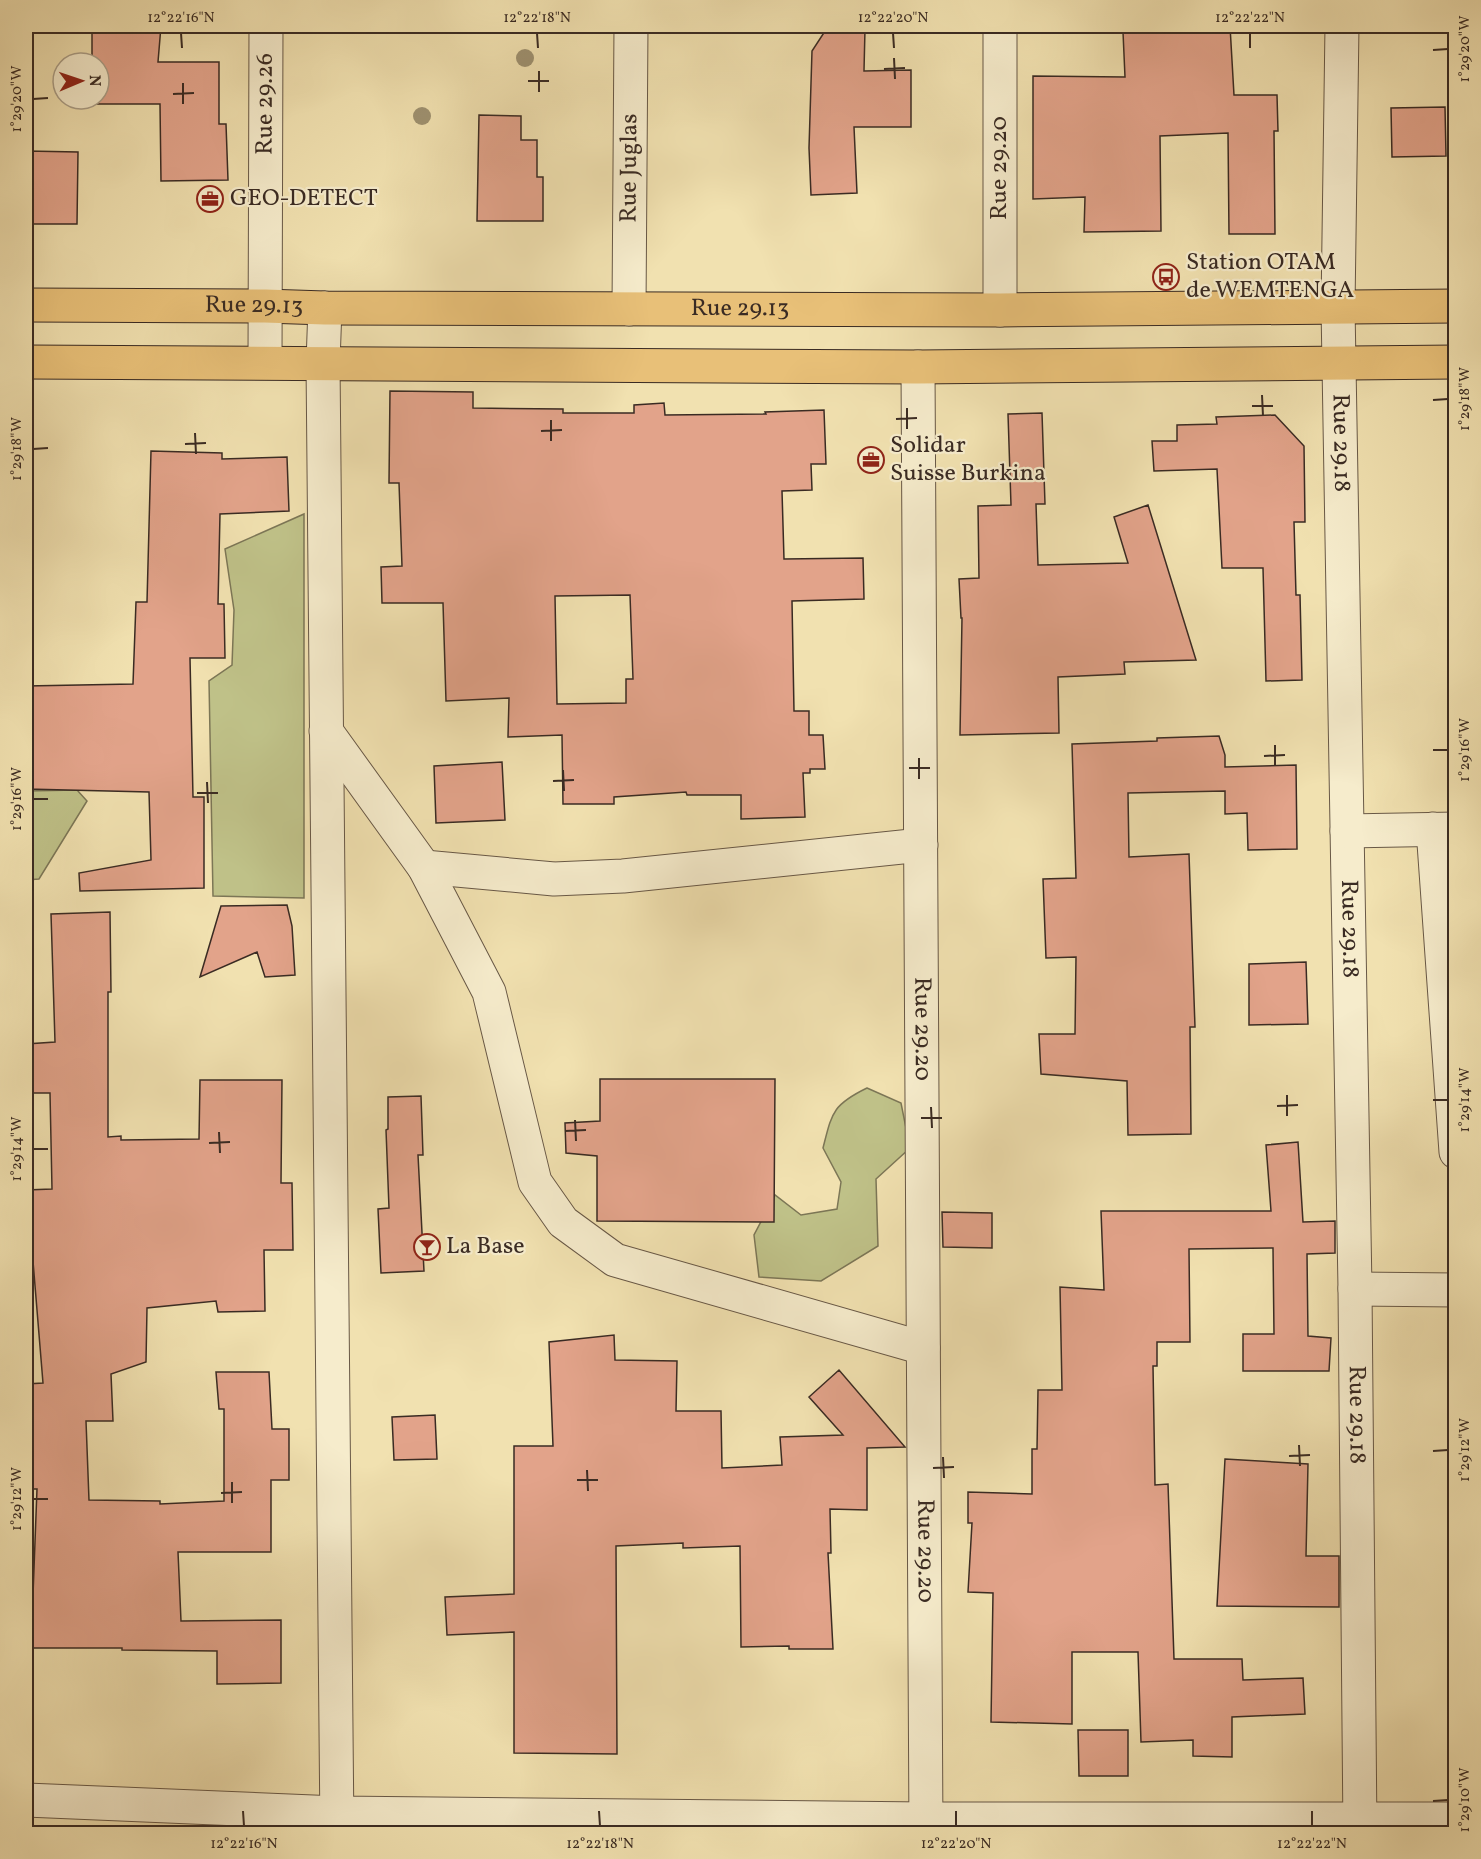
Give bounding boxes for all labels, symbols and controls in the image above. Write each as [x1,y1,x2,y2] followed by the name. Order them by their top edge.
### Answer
[147,8,215,29] text: 12°22'16"N
[503,8,571,29] text: 12°22'18"N
[858,8,928,29] text: 12°22'20"N
[1215,8,1285,29] text: 12°22'22"N
[1455,15,1476,83] text: 1°29'20"W
[51,51,111,111] north arrow
[249,53,283,155] street label: Rue 29.26
[7,65,28,133] text: 1°29'20"W
[83,74,105,87] text: N
[613,113,647,223] street label: Rue Juglas
[983,116,1017,220] street label: Rue 29.20
[230,182,378,216] place label: GEO-DETECT
[195,184,225,214] office icon: GEO-DETECT
[1186,246,1354,308] place label: Station OTAM de WEMTENGA
[1151,262,1181,292] bus stop icon: Station OTAM de WEMTENGA
[205,289,304,324] street label: Rue 29.13
[691,292,789,326] street label: Rue 29.13
[1455,367,1476,431] text: 1°29'18"W
[1323,393,1358,492] street label: Rue 29.18
[7,417,28,481] text: 1°29'18"W
[890,429,1046,491] place label: Solidar Suisse Burkina
[856,445,886,475] office icon: Solidar Suisse Burkina
[1455,718,1476,782] text: 1°29'16"W
[7,767,28,831] text: 1°29'16"W
[1331,879,1367,978] street label: Rue 29.18
[904,977,939,1081] street label: Rue 29.20
[1455,1068,1476,1132] text: 1°29'14"W
[7,1117,28,1181] text: 1°29'14"W
[446,1230,525,1264] place label: La Base
[412,1232,442,1262] bar icon: La Base
[1339,1365,1374,1464] street label: Rue 29.18
[1455,1418,1476,1482] text: 1°29'12"W
[7,1467,28,1531] text: 1°29'12"W
[907,1499,942,1603] street label: Rue 29.20
[1455,1767,1476,1833] text: 1°29'10"W
[210,1834,278,1855] text: 12°22'16"N
[566,1834,634,1855] text: 12°22'18"N
[921,1834,991,1855] text: 12°22'20"N
[1277,1834,1347,1855] text: 12°22'22"N

